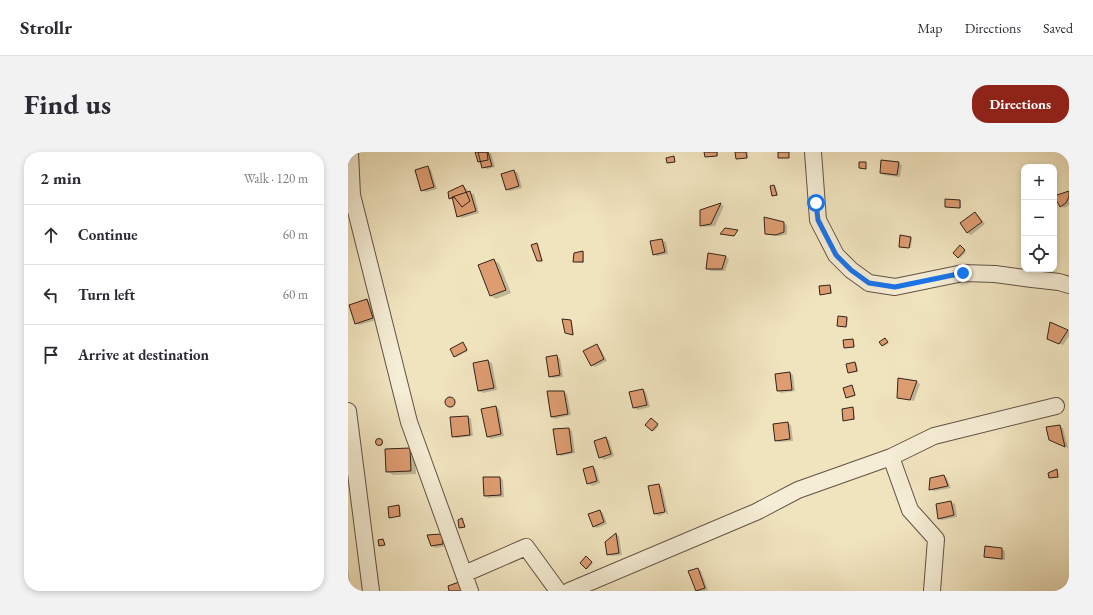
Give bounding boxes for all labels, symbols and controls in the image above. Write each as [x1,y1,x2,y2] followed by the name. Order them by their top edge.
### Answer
[20,15,72,40] text: Strollr
[917,19,943,37] text: Map
[965,19,1021,37] text: Directions
[1043,19,1073,37] text: Saved
[972,85,1069,123] button: Directions
[24,86,111,122] text: Find us
[1021,164,1057,272] map controls
[1021,164,1057,200] button: +
[40,167,81,189] text: 2 min
[244,170,308,187] text: Walk · 120 m
[807,194,825,212] route start
[1021,200,1057,236] button: −
[40,224,62,246] icon: ahead
[78,225,138,244] text: Continue
[283,226,308,243] text: 60 m
[1021,236,1057,272] button: locate
[954,264,972,282] route end
[40,284,62,306] icon: left
[78,285,135,304] text: Turn left
[283,286,308,303] text: 60 m
[40,344,62,366] icon: arrive
[78,345,209,364] text: Arrive at destination

